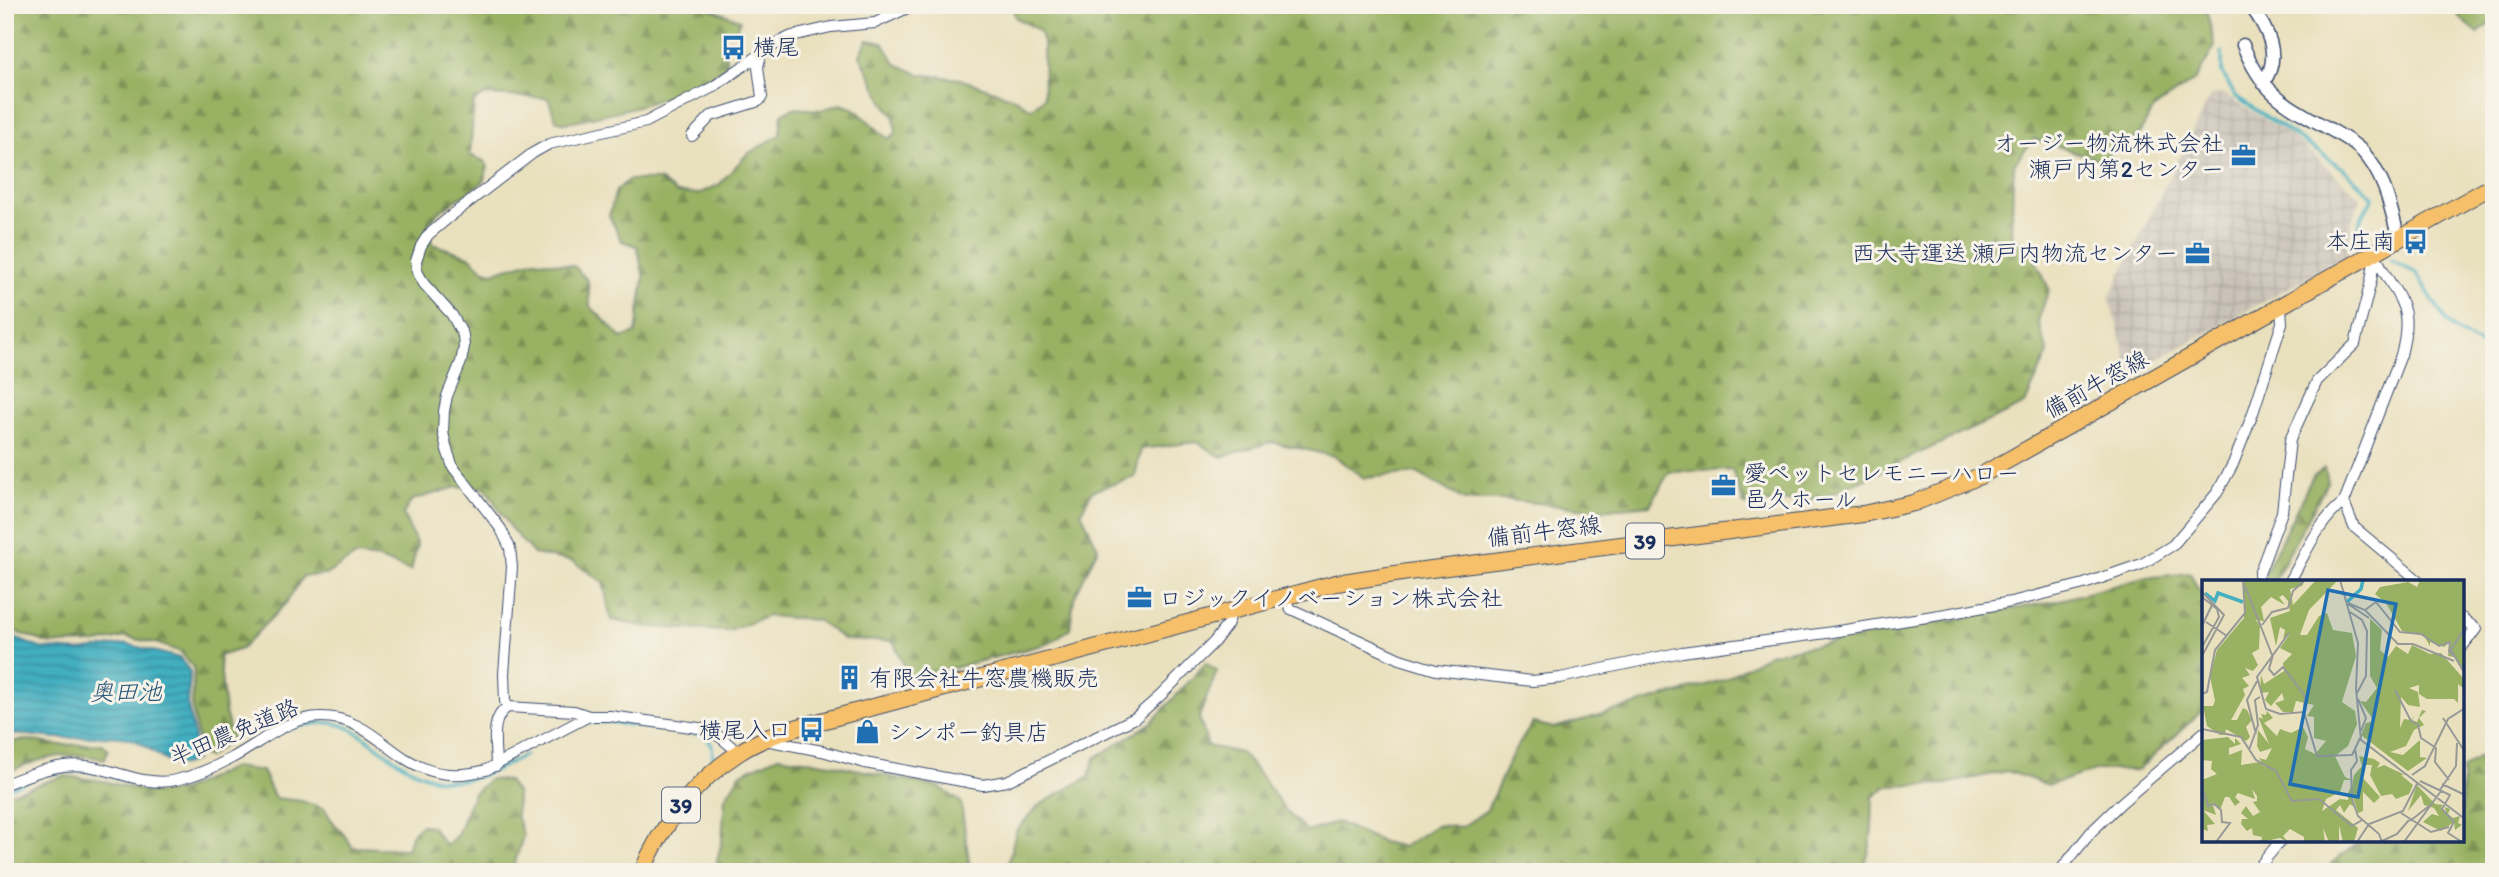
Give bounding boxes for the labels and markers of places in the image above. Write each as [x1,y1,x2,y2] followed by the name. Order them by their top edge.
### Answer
[719,33,747,61] bus stop icon: 横尾
[753,33,799,61] place label: 横尾
[1994,129,2224,183] place label: オージー物流株式会社 瀬戸内第2センター
[2230,142,2258,170] office icon: オージー物流株式会社 瀬戸内第2センター
[2326,227,2395,255] place label: 本庄南
[2401,227,2429,255] bus stop icon: 本庄南
[1852,239,2178,267] place label: 西大寺運送 瀬戸内物流センター
[2184,239,2212,267] office icon: 西大寺運送 瀬戸内物流センター
[1744,459,2020,513] place label: 愛ペットセレモニーハロー 邑久ホール
[1710,472,1738,500] office icon: 愛ペットセレモニーハロー 邑久ホール
[1125,584,1153,612] office icon: ロジックイノベーション株式会社
[1159,584,1503,612] place label: ロジックイノベーション株式会社
[835,664,863,692] building icon: 有限会社牛窓農機販売
[869,664,1099,692] place label: 有限会社牛窓農機販売
[699,716,791,744] place label: 横尾入口
[797,716,825,744] bus stop icon: 横尾入口
[854,718,882,746] shop icon: シンポー釣具店
[888,718,1049,746] place label: シンポー釣具店

